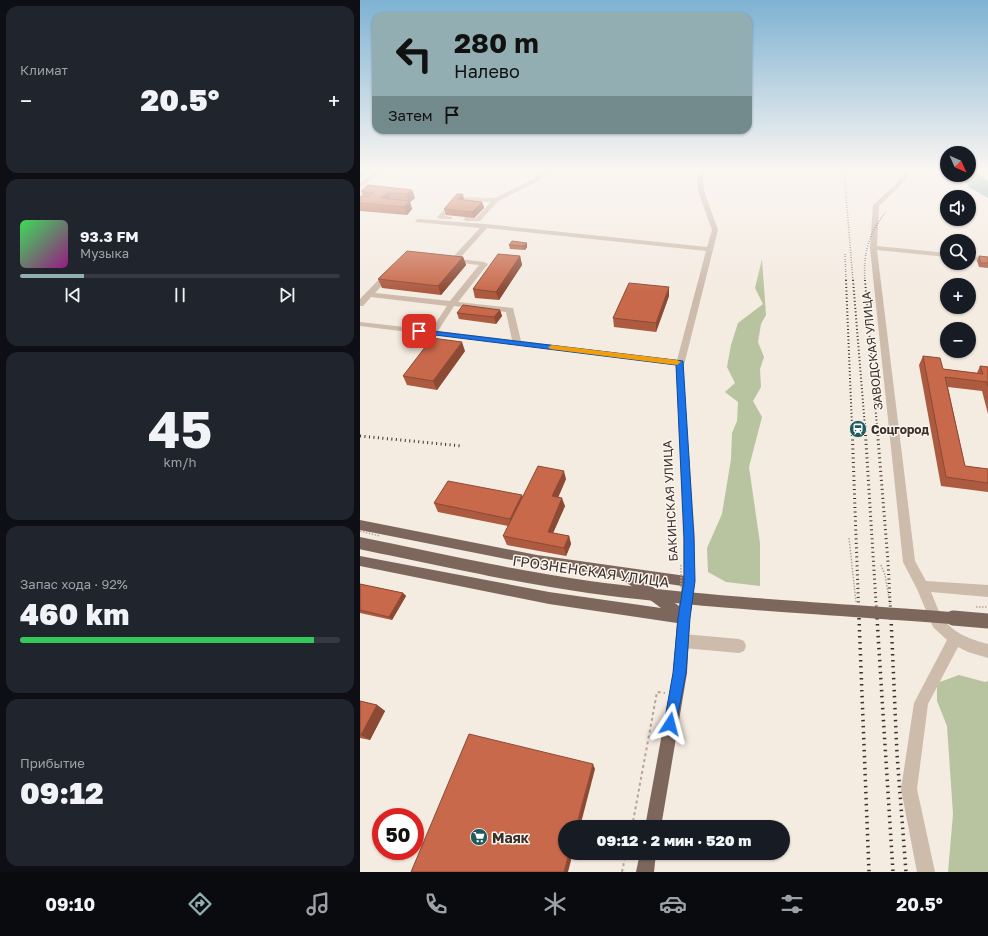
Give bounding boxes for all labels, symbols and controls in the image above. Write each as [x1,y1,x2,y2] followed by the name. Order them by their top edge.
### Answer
[454,26,539,59] text: 280 m
[388,28,440,80] icon: left
[454,60,520,82] text: Налево
[20,62,68,78] text: Климат
[141,82,219,118] text: 20.5°
[20,87,32,114] text: −
[328,87,340,114] text: +
[441,104,463,126] icon: arrive
[388,106,433,124] text: Затем
[940,146,976,182] north arrow
[940,146,976,358] map controls
[940,190,976,226] button: sound
[80,227,139,245] text: 93.3 FM
[940,234,976,270] button: search
[80,245,129,261] text: Музыка
[940,278,976,314] button: +
[62,284,84,306] icon: previous
[169,284,191,306] icon: pause
[276,284,298,306] icon: next
[858,291,886,411] street label: ЗАВОДСКАЯ УЛИЦА
[402,314,436,348] pin
[408,320,430,342] icon: arrive
[940,322,976,358] button: −
[148,397,212,459] text: 45
[848,419,868,439] station icon: Соцгород
[871,422,929,437] place label: Соцгород
[659,440,681,562] street label: БАКИНСКАЯ УЛИЦА
[163,454,197,470] text: km/h
[512,552,671,590] street label: ГРОЗНЕНСКАЯ УЛИЦА
[20,576,128,592] text: Запас хода · 92%
[20,596,129,632] text: 460 km
[649,703,691,745] position arrow
[20,755,85,771] text: Прибытие
[20,775,104,811] text: 09:12
[372,808,424,860] speed limit sign: 50
[469,827,489,847] supermarket icon: Маяк
[492,829,529,846] place label: Маяк
[597,831,751,849] text: 09:12 · 2 мин · 520 m
[186,890,214,918] icon: directions
[304,890,332,918] icon: music
[422,890,450,918] icon: phone
[541,890,569,918] icon: climate
[659,890,687,918] icon: car
[778,890,806,918] icon: filters
[45,893,95,915] text: 09:10
[896,893,943,915] text: 20.5°

